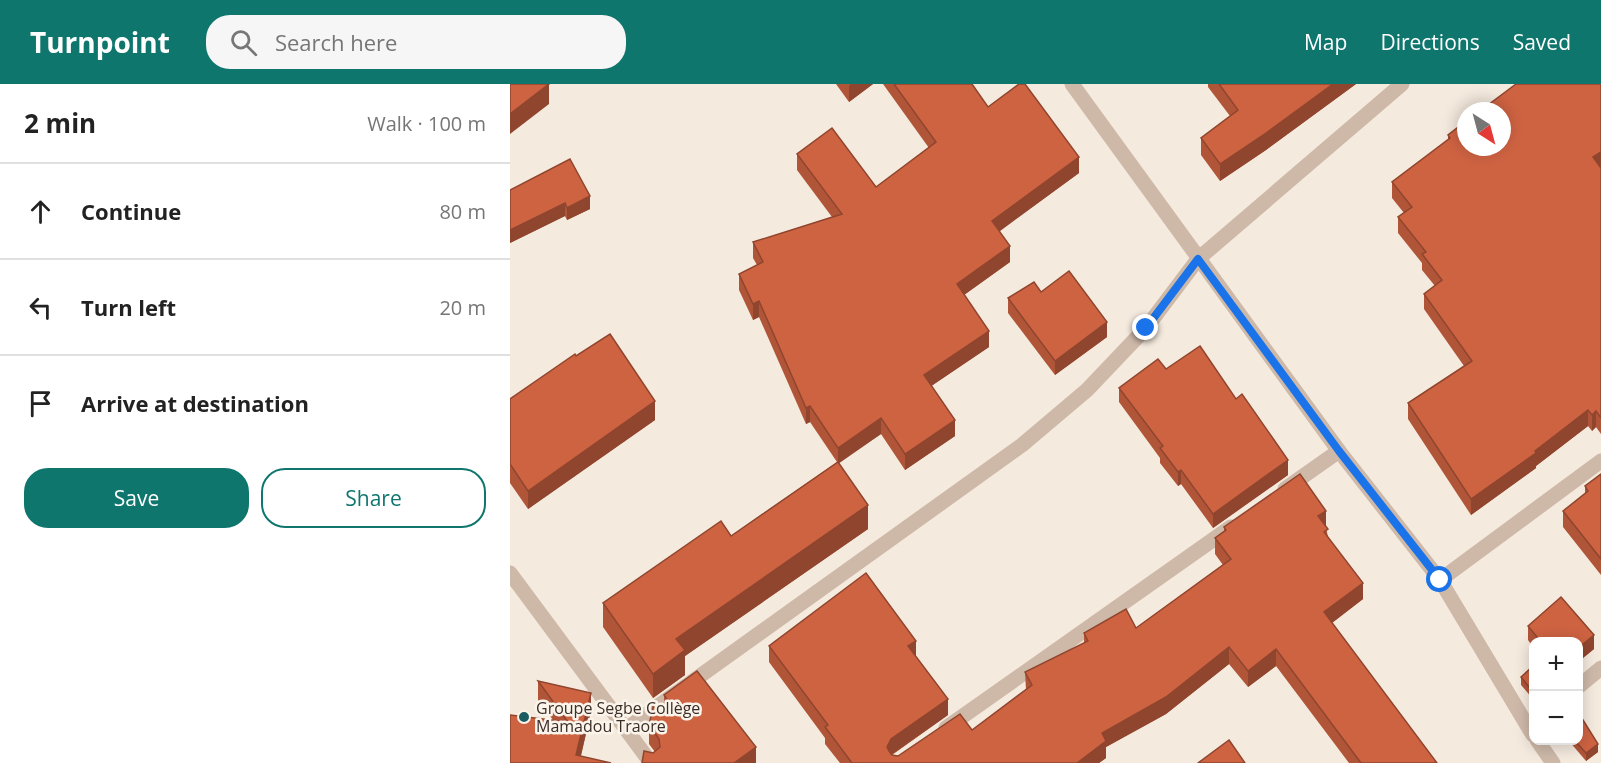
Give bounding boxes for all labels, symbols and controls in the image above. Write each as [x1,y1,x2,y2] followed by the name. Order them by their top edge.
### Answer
[206,15,626,69] search box
[30,23,170,61] text: Turnpoint
[227,26,260,59] icon: search
[275,27,397,57] text: Search here
[1304,28,1347,56] text: Map
[1380,28,1480,56] text: Directions
[1513,28,1571,56] text: Saved
[1457,102,1511,156] north arrow
[24,105,96,141] text: 2 min
[367,110,486,137] text: Walk · 100 m
[24,195,57,228] icon: ahead
[81,196,181,226] text: Continue
[439,198,486,225] text: 80 m
[24,291,57,324] icon: left
[81,292,176,322] text: Turn left
[439,294,486,321] text: 20 m
[1132,314,1158,340] route end
[24,387,57,420] icon: arrive
[81,388,309,418] text: Arrive at destination
[24,468,249,528] button: Save
[261,468,486,528] button: Share
[1426,566,1452,592] route start
[1529,637,1583,745] map controls
[1529,637,1583,691] button: +
[1529,691,1583,745] button: −
[536,697,700,737] place label: Groupe Segbe Collège Mamadou Traore
[517,710,531,724] marker: Groupe Segbe Collège Mamadou Traore

